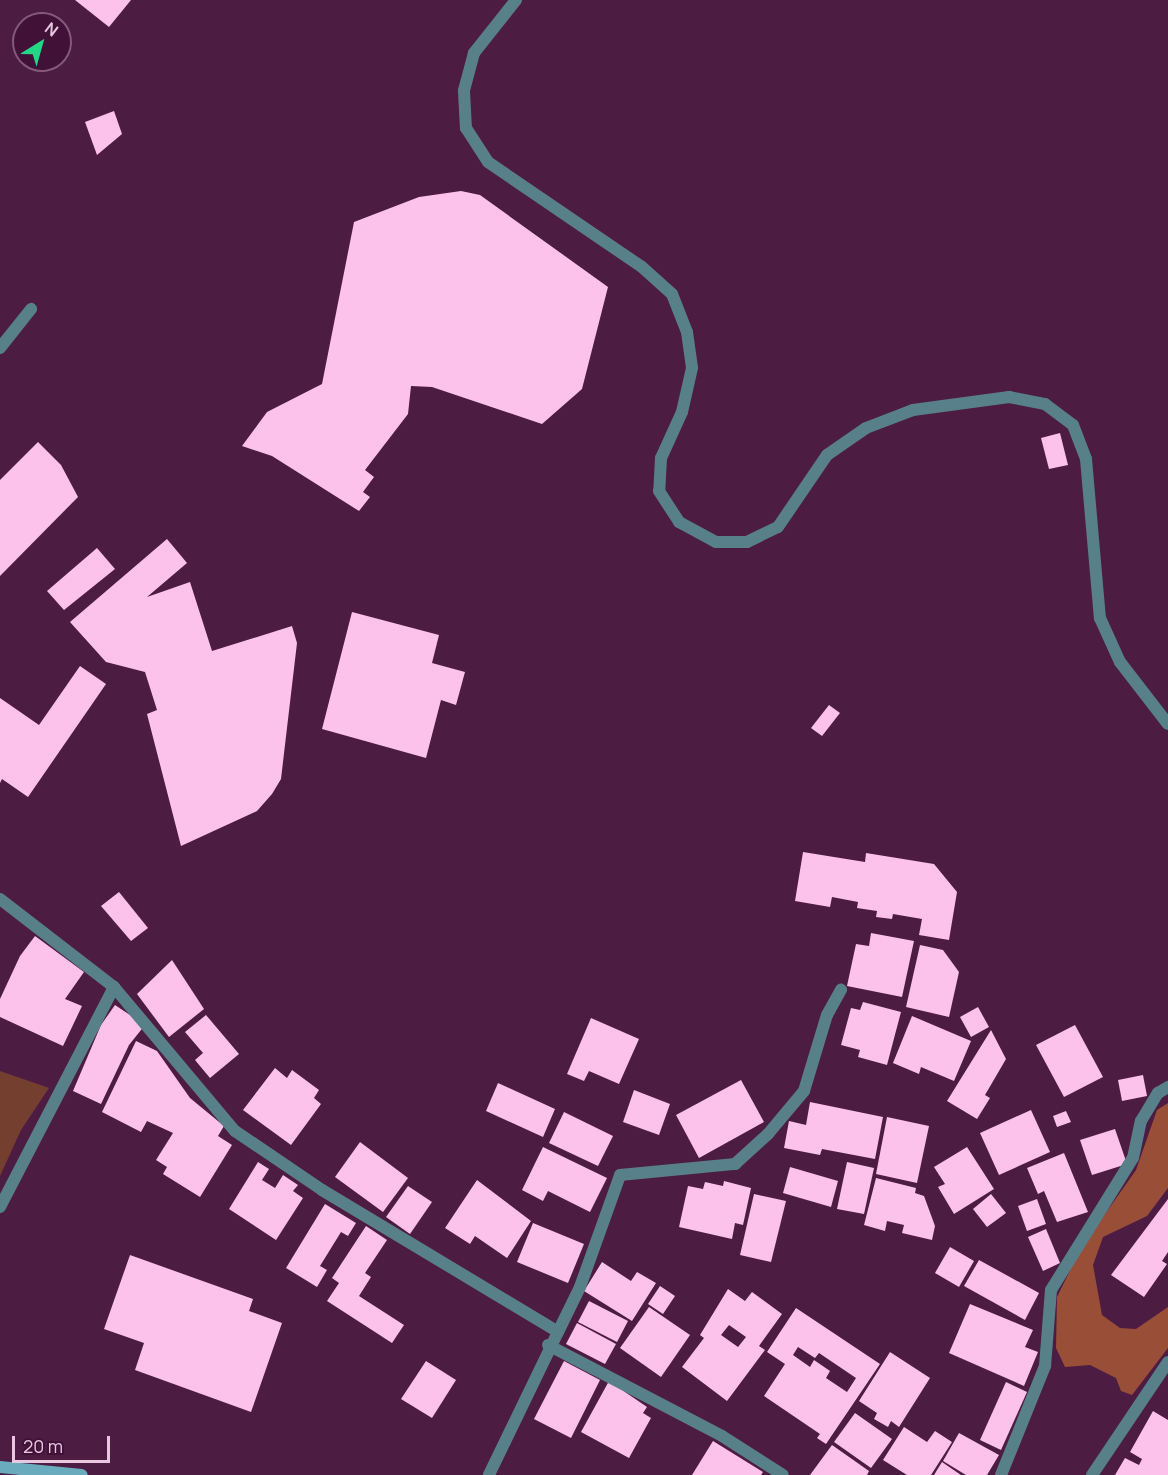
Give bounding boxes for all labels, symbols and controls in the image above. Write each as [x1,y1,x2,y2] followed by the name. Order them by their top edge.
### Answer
[12,12,72,72] north arrow
[40,17,63,41] text: N
[15,1424,112,1462] scale bar
[23,1434,63,1458] text: 20 m

